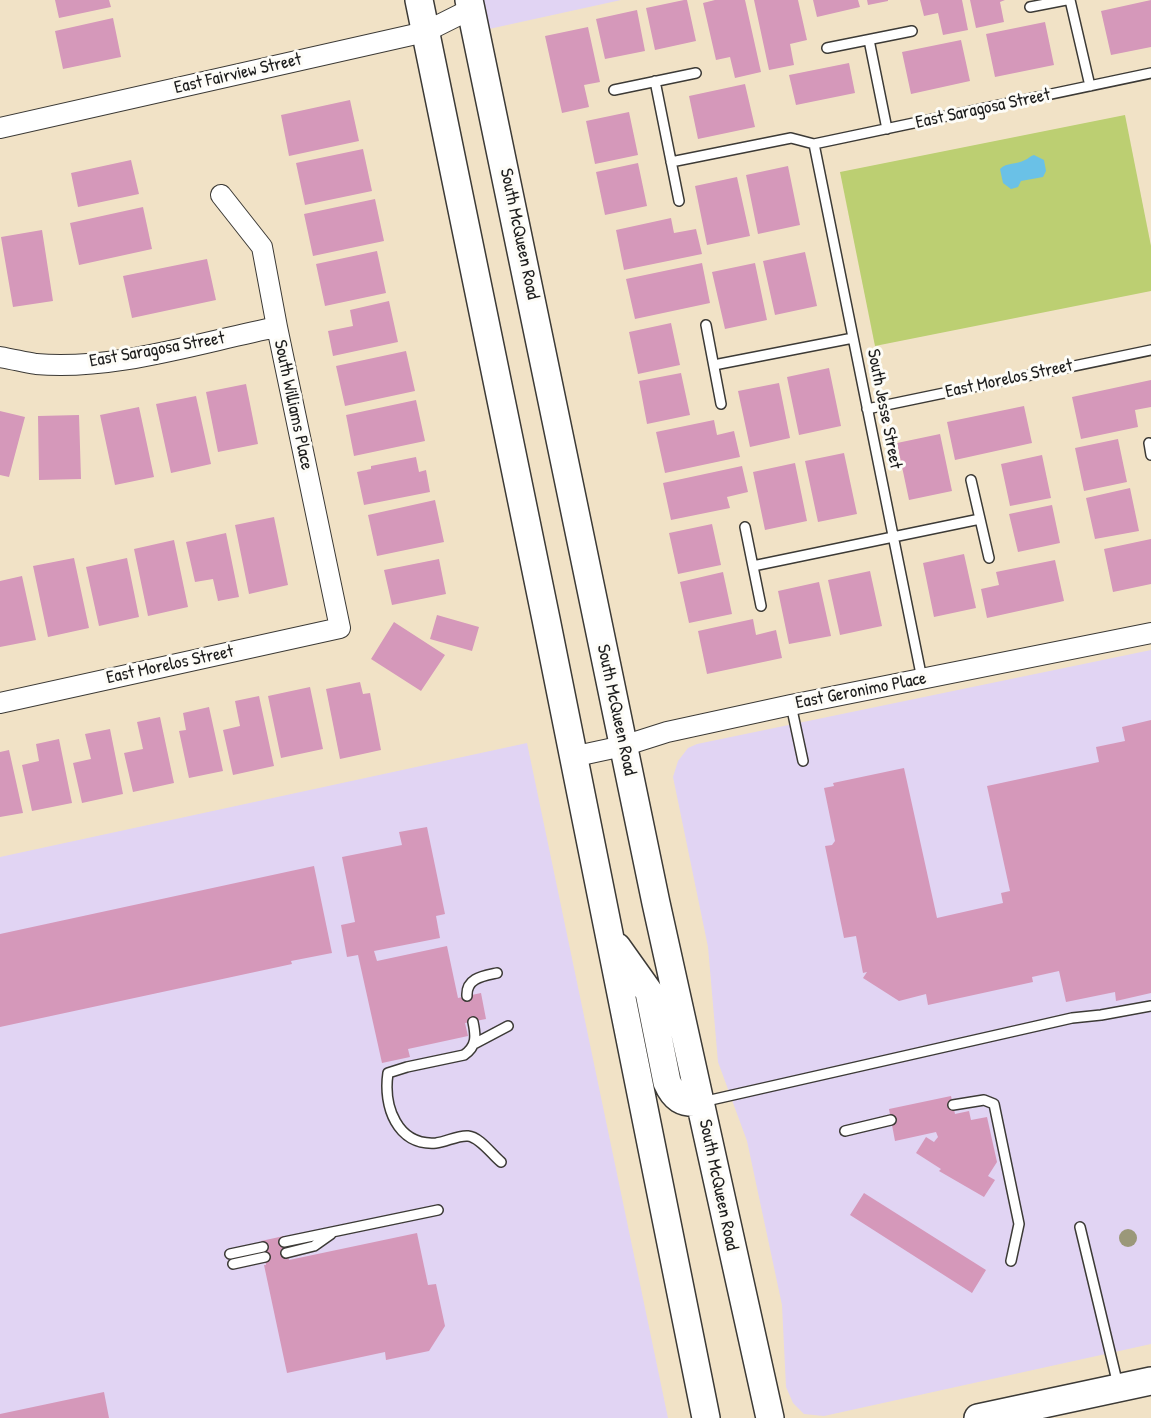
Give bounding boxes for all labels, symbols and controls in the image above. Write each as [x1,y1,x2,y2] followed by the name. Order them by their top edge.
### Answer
[172,49,304,99] street label: East Fairview Street
[914,84,1052,134] street label: East Saragosa Street
[495,167,543,301] street label: South McQueen Road
[88,327,226,373] street label: East Saragosa Street
[269,338,317,472] street label: South Williams Place
[862,347,906,471] street label: South Jesse Street
[943,355,1075,403] street label: East Morelos Street
[104,641,236,689] street label: East Morelos Street
[592,643,640,777] street label: South McQueen Road
[794,668,928,714] street label: East Geronimo Place
[694,1118,742,1252] street label: South McQueen Road

